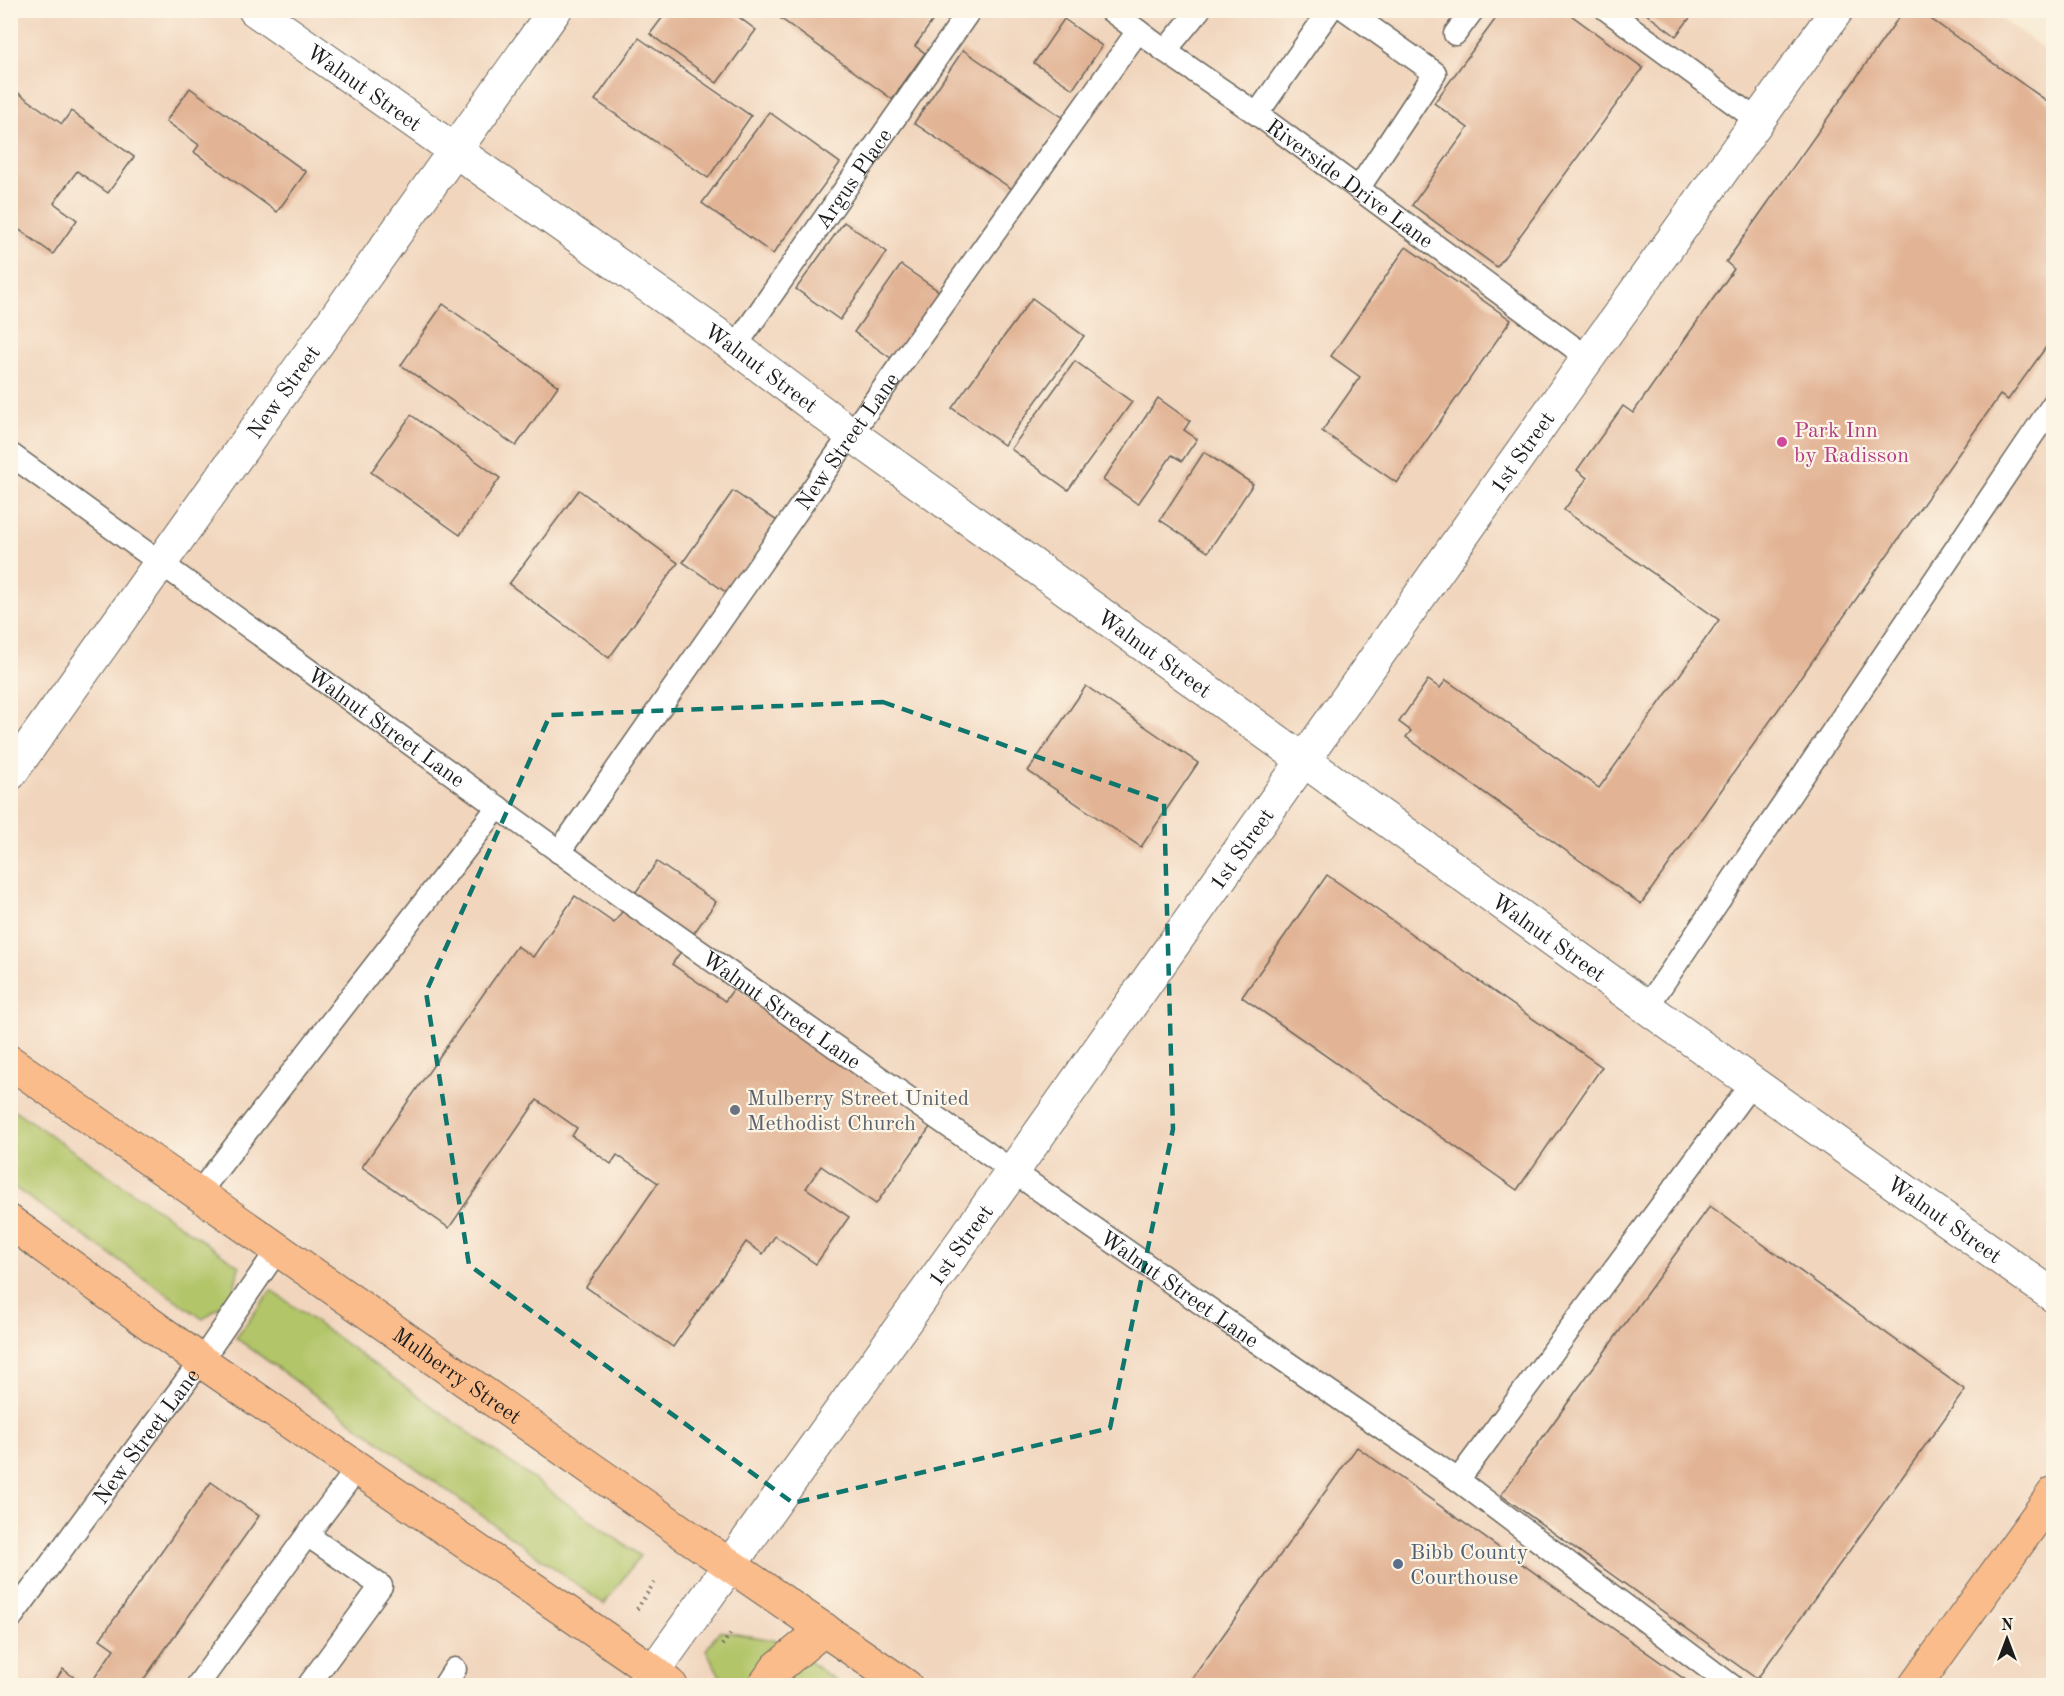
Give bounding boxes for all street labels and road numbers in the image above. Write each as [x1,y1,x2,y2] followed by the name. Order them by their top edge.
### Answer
[302,41,425,136] street label: Walnut Street
[1261,116,1437,253] street label: Riverside Drive Lane
[812,125,897,233] street label: Argus Place
[700,320,821,418] street label: Walnut Street
[244,342,325,443] street label: New Street
[793,369,904,515] street label: New Street Lane
[1487,408,1560,498] street label: 1st Street
[1093,606,1215,703] street label: Walnut Street
[303,664,468,792] street label: Walnut Street Lane
[1206,805,1279,895] street label: 1st Street
[1487,890,1609,987] street label: Walnut Street
[697,948,864,1074] street label: Walnut Street Lane
[1883,1173,2005,1268] street label: Walnut Street
[925,1201,998,1291] street label: 1st Street
[1095,1227,1262,1353] street label: Walnut Street Lane
[388,1324,525,1429] street label: Mulberry Street
[90,1365,204,1509] street label: New Street Lane

